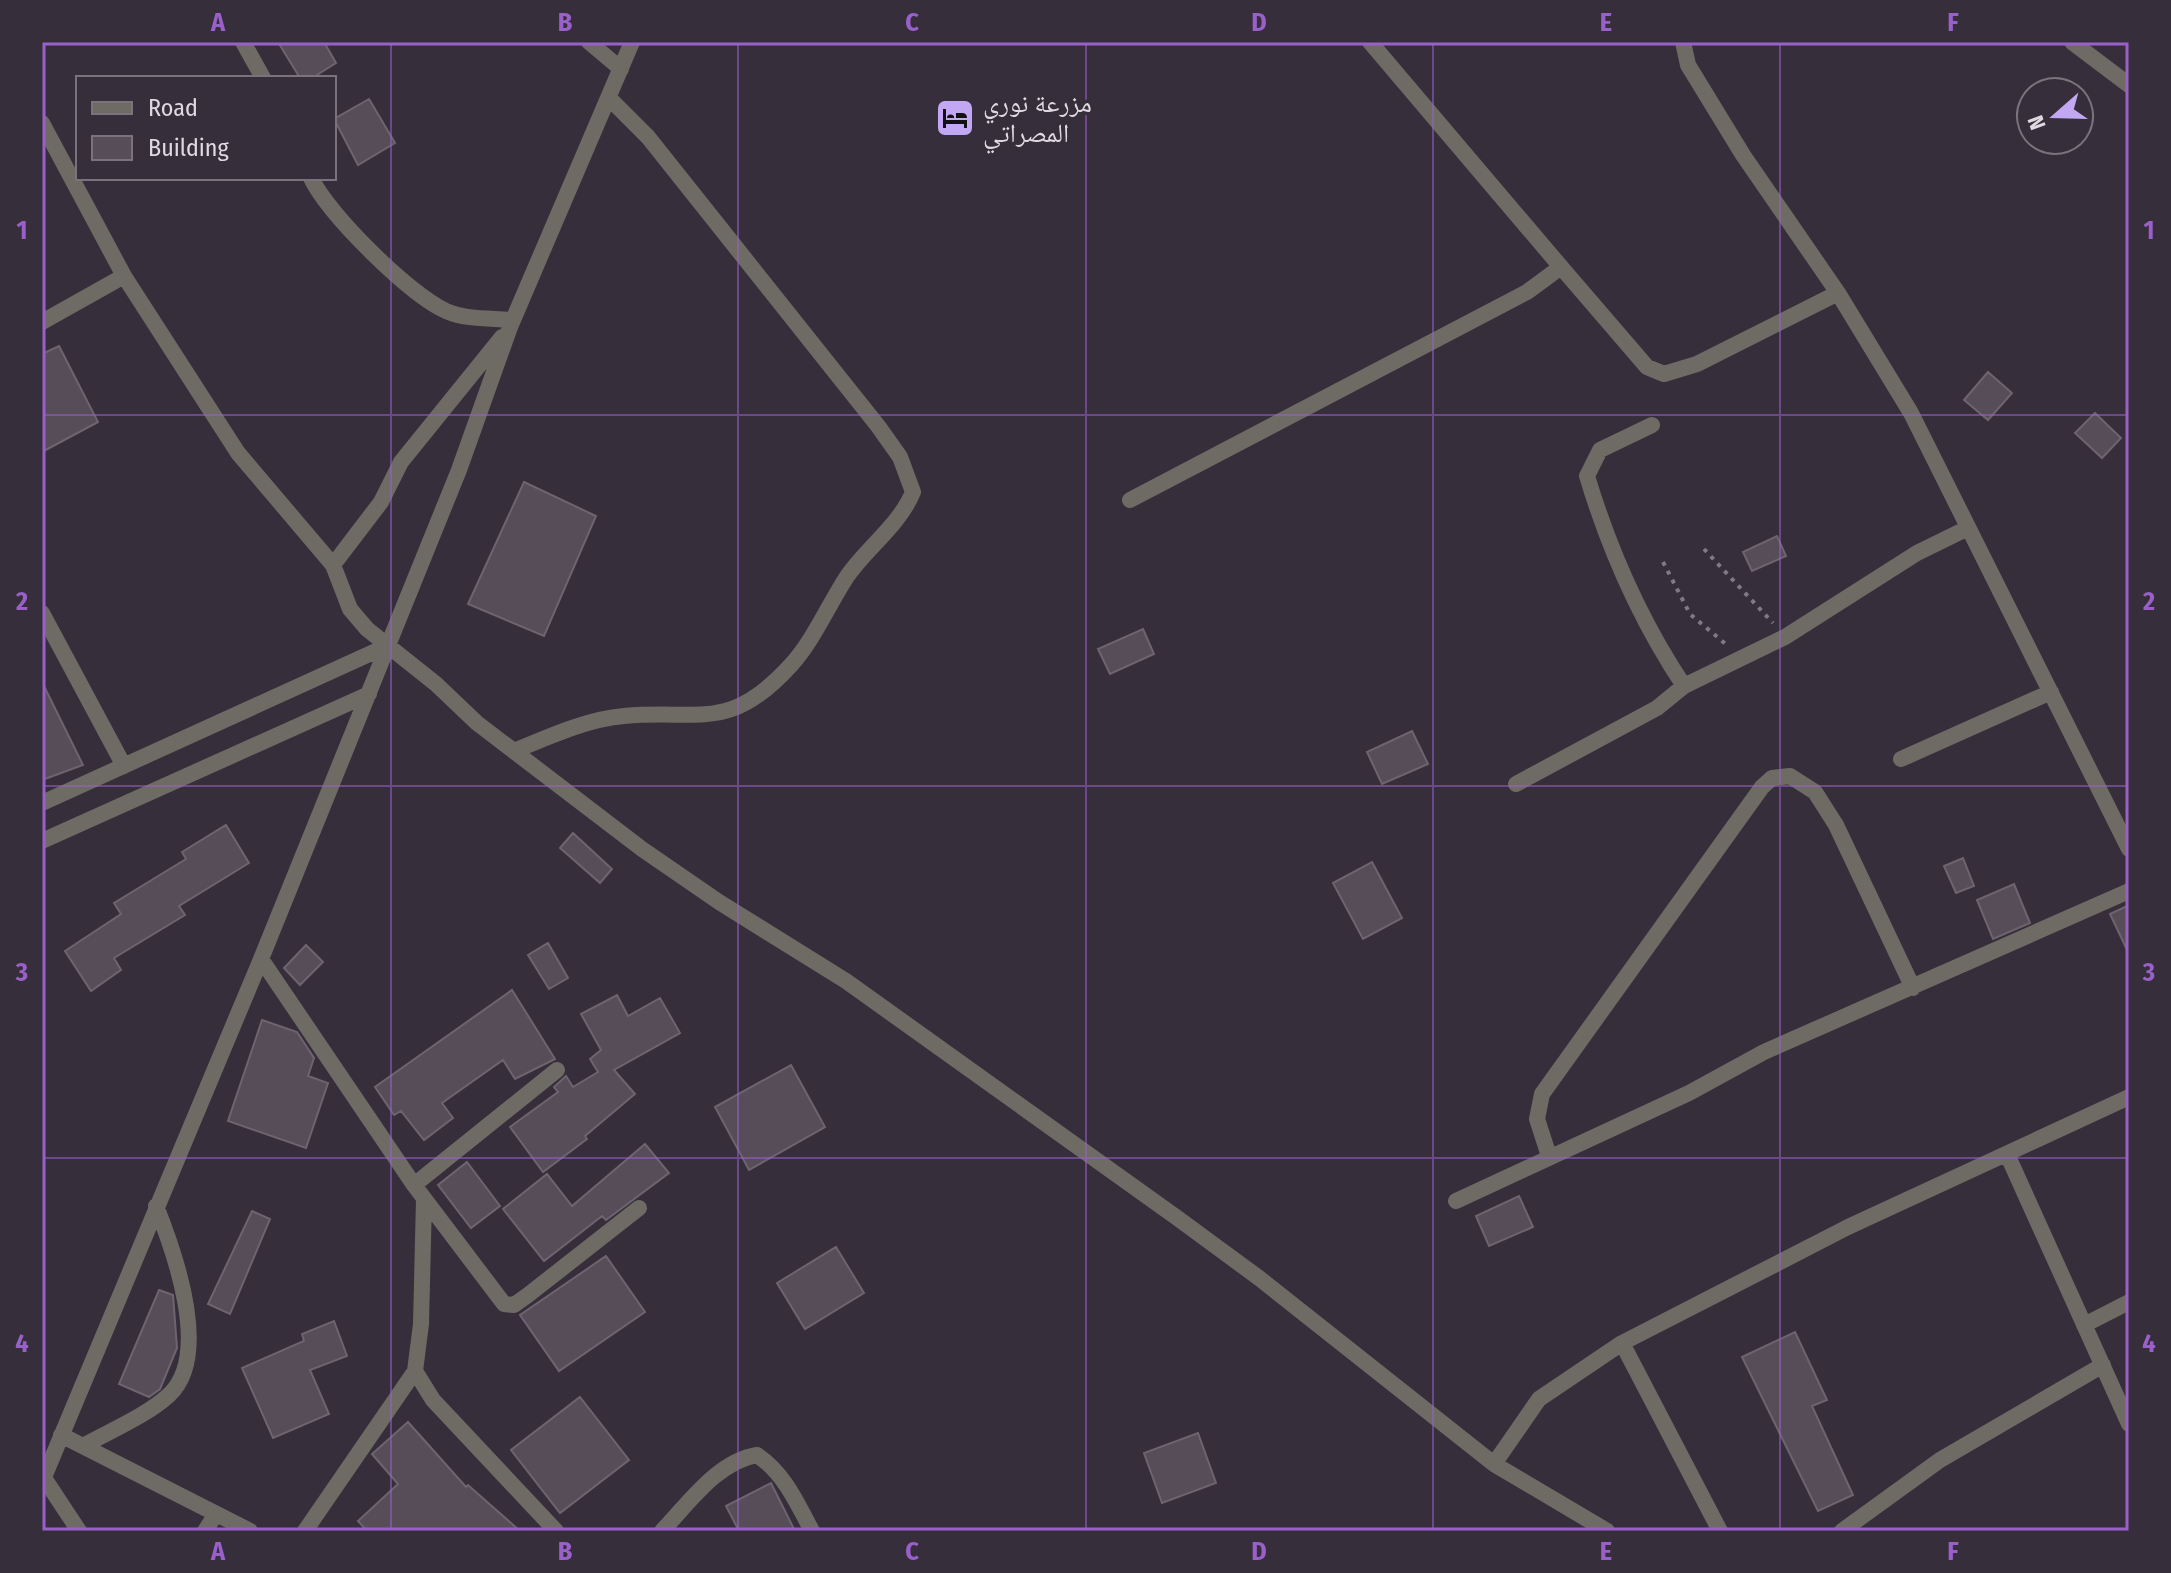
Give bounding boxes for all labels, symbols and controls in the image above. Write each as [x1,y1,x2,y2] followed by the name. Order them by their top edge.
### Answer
[210,7,226,38] text: A
[558,7,573,38] text: B
[905,7,919,38] text: C
[1251,7,1267,38] text: D
[1600,7,1612,38] text: E
[1947,7,1959,38] text: F
[76,76,336,180] legend
[2015,76,2095,156] north arrow
[983,88,1092,154] place label: مزرعة نوري المصراتي
[148,94,198,122] text: Road
[934,97,976,139] hotel icon: مزرعة نوري المصراتي
[2022,112,2052,133] text: N
[148,134,230,162] text: Building
[17,215,28,246] text: 1
[2144,215,2155,246] text: 1
[15,586,28,617] text: 2
[2142,586,2155,617] text: 2
[15,957,28,988] text: 3
[2142,957,2155,988] text: 3
[15,1328,29,1359] text: 4
[2142,1328,2156,1359] text: 4
[210,1536,226,1567] text: A
[558,1536,573,1567] text: B
[905,1536,919,1567] text: C
[1251,1536,1267,1567] text: D
[1600,1536,1612,1567] text: E
[1947,1536,1959,1567] text: F

